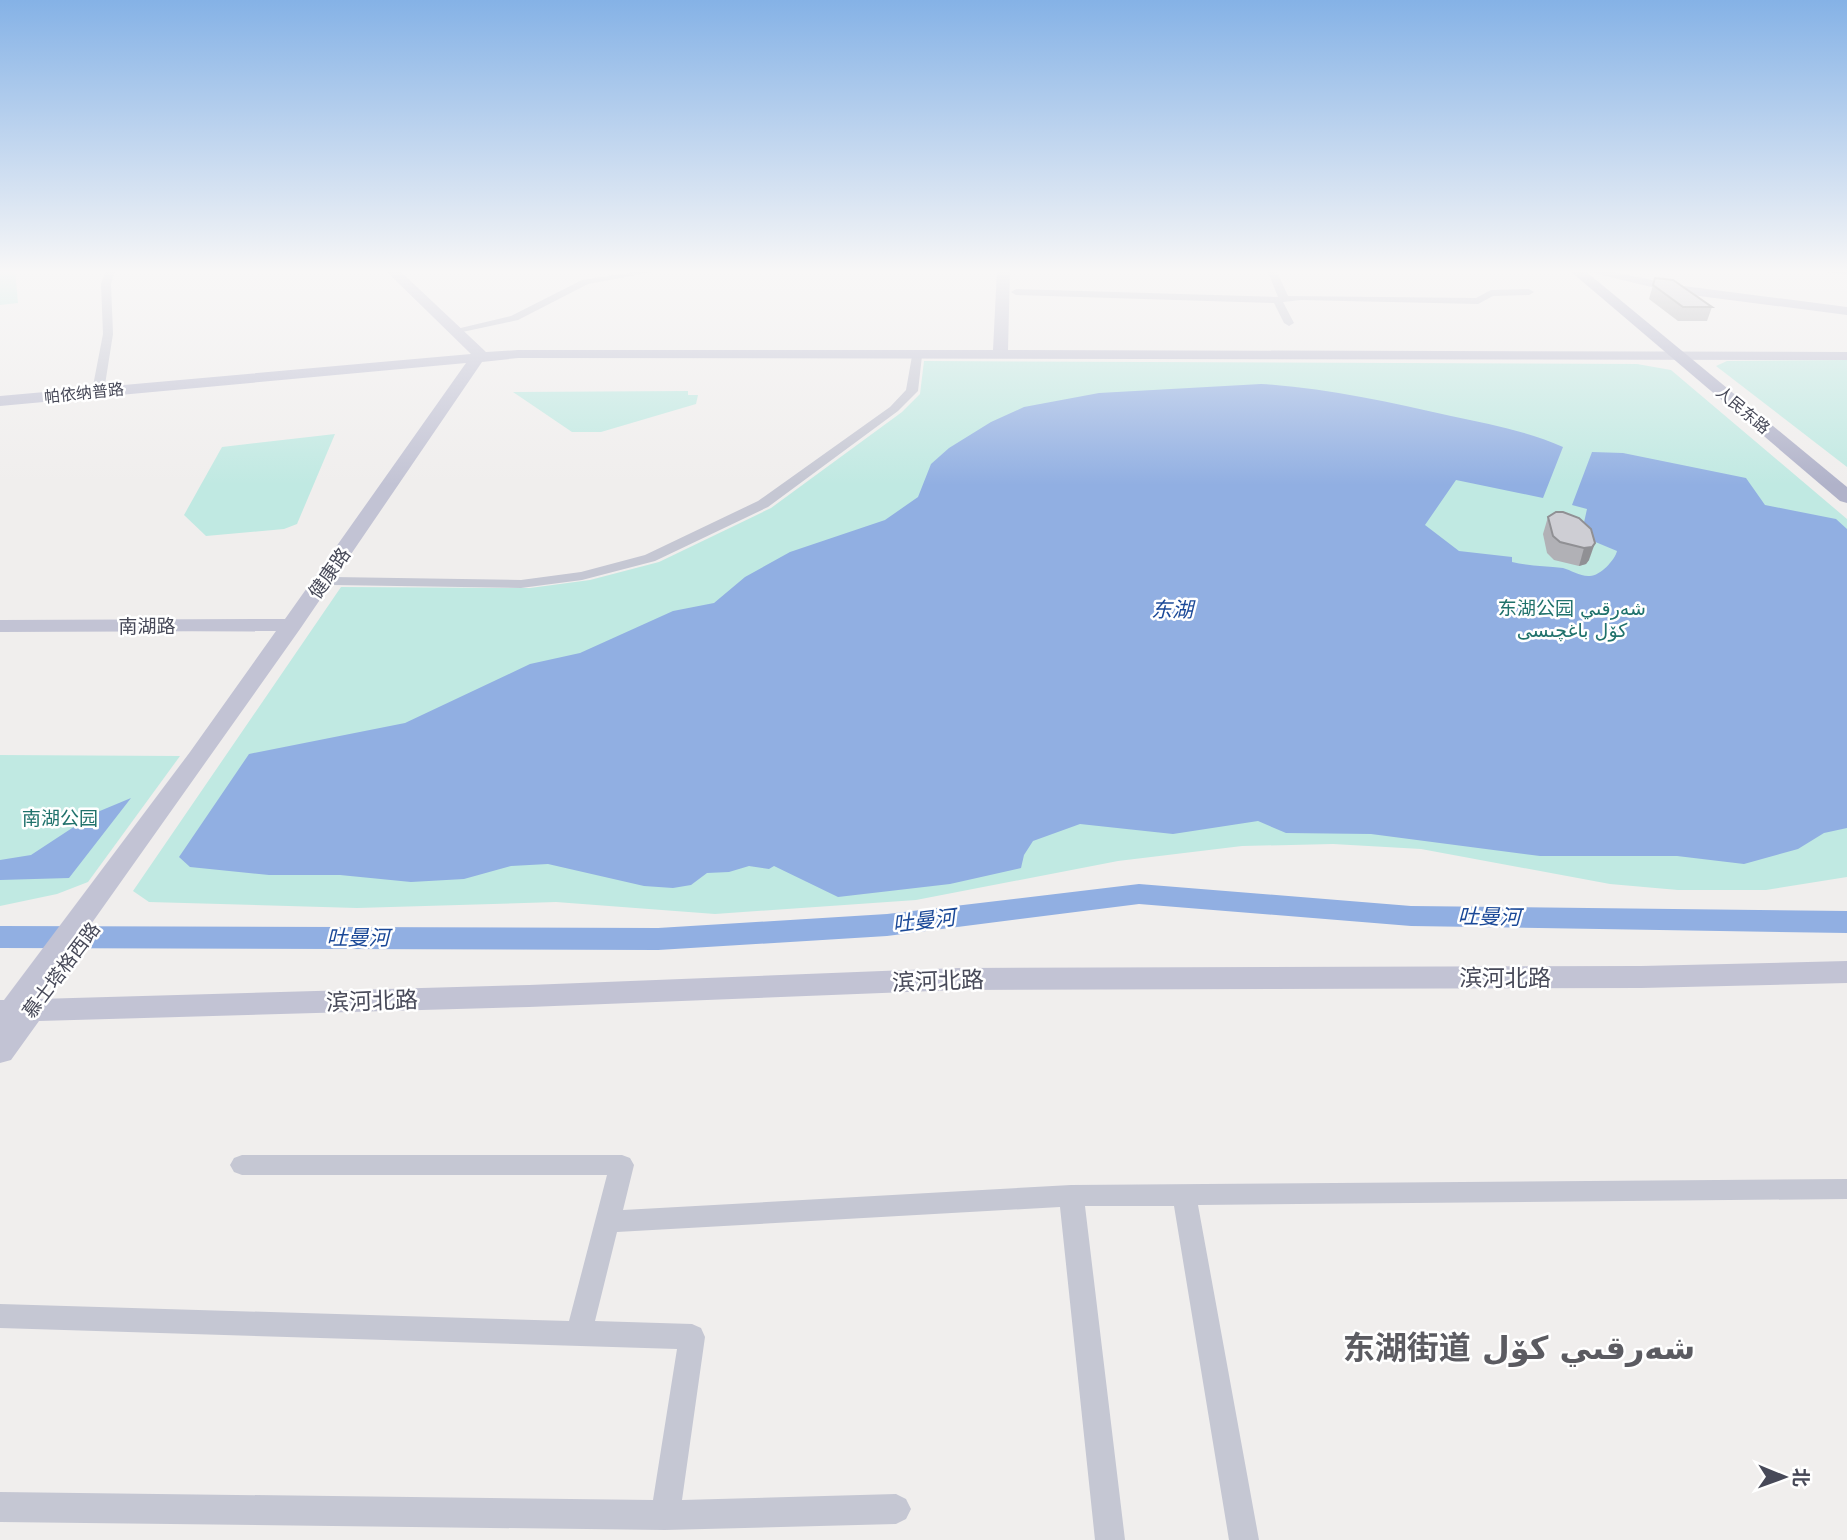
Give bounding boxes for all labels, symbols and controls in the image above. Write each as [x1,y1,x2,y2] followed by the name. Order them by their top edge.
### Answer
[43,379,125,407] street label: 帕依纳普路
[1712,382,1774,438] street label: 人民东路
[304,543,354,603] street label: 健康路
[1498,597,1646,642] park label: 东湖公园 شەرقىي كۆل باغچىسى
[1151,598,1196,622] water label: 东湖
[118,615,176,637] street label: 南湖路
[22,807,98,829] park label: 南湖公园
[1457,904,1525,930] water label: 吐曼河
[891,905,961,937] water label: 吐曼河
[18,918,104,1022] street label: 慕士塔格西路
[327,926,393,950] water label: 吐曼河
[1459,965,1551,991] street label: 滨河北路
[892,966,984,996] street label: 滨河北路
[326,986,418,1016] street label: 滨河北路
[1343,1329,1695,1367] district label: 东湖街道 شەرقىي كۆل
[1749,1442,1819,1512] north arrow
[1790,1468,1812,1487] text: 北

